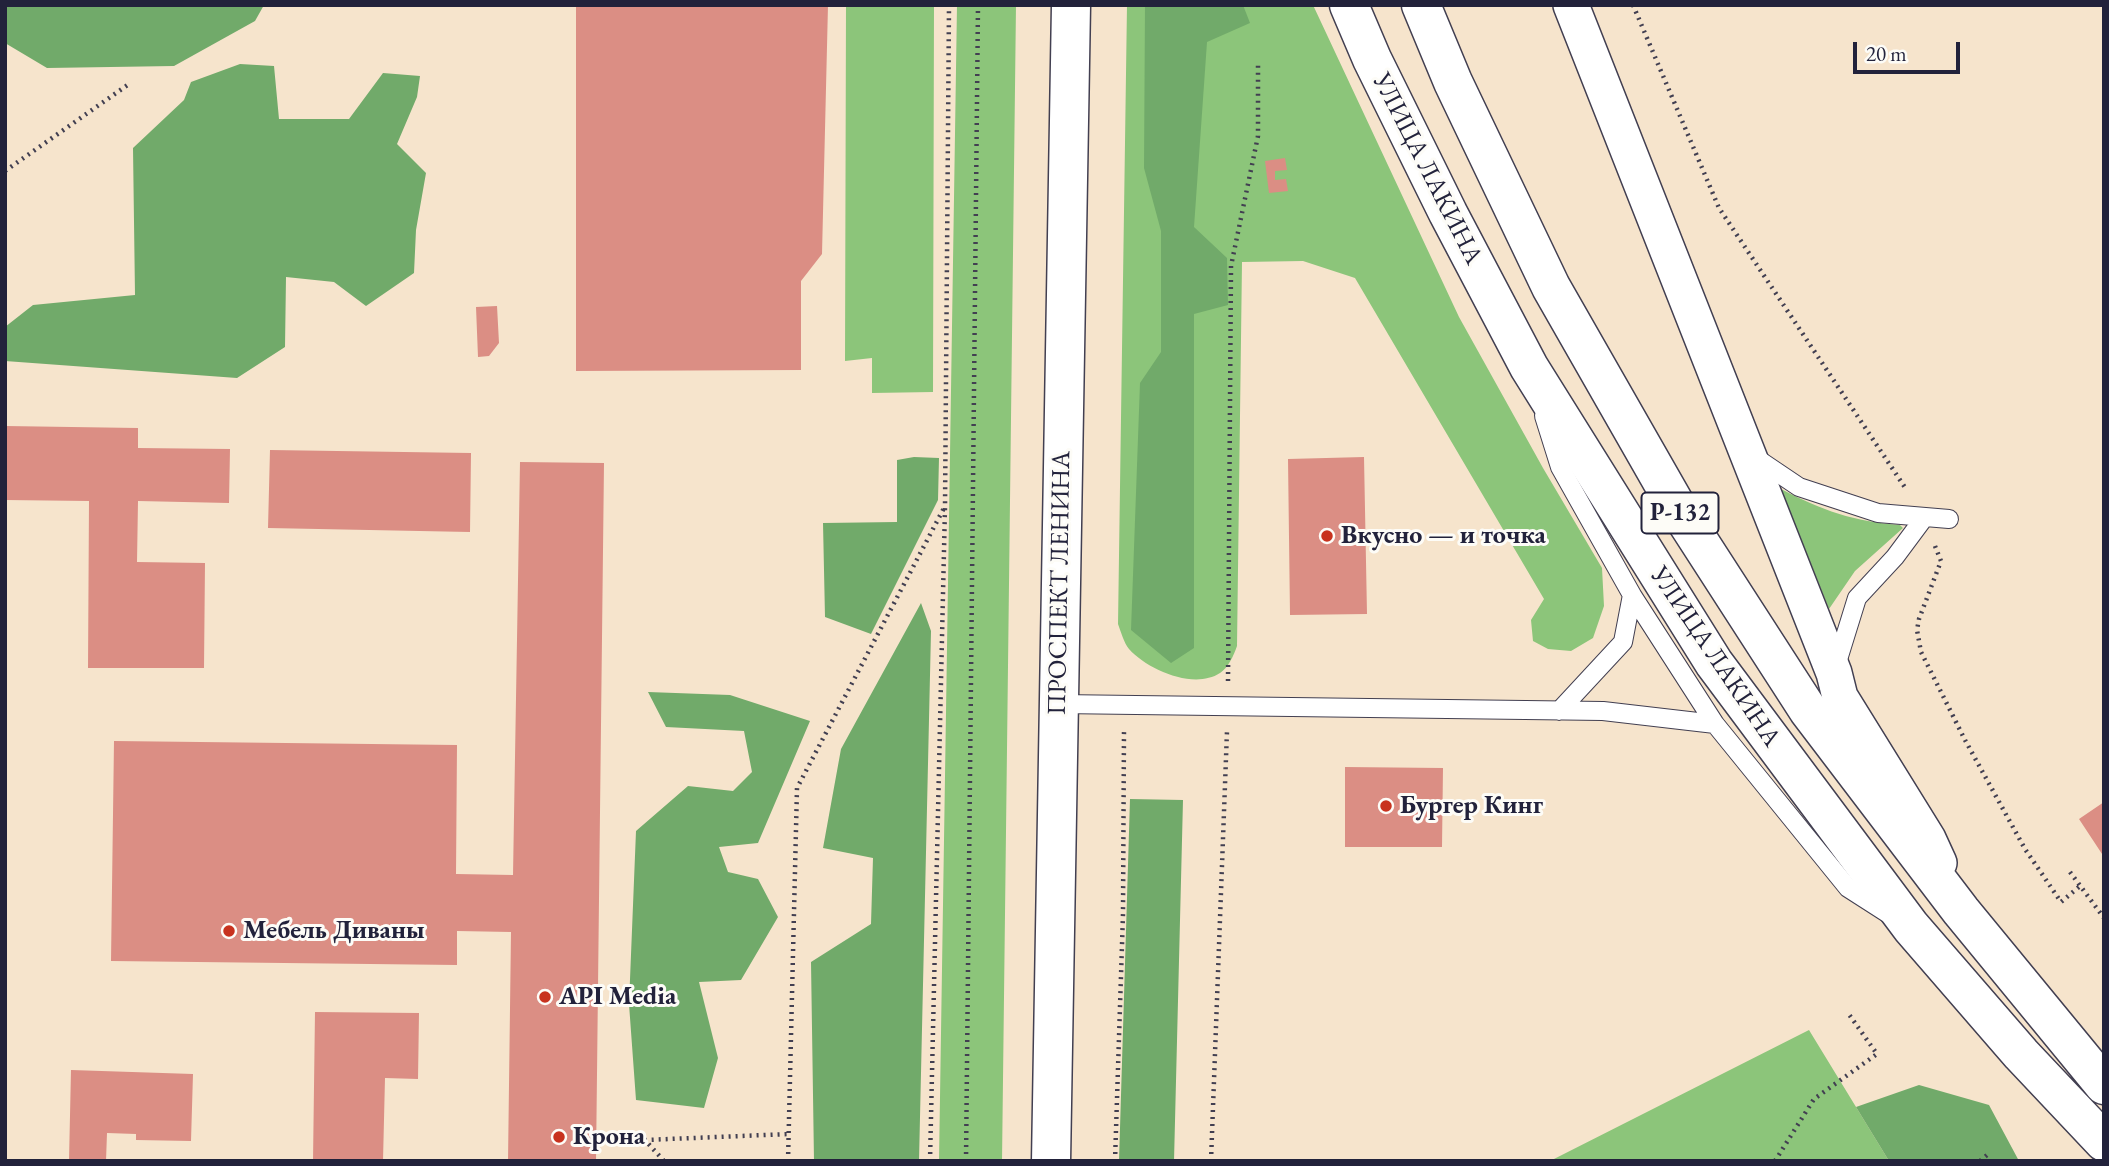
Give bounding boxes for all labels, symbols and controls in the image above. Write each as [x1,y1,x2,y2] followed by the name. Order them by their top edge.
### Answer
[1857,28,1964,72] scale bar
[1866,40,1907,67] text: 20 m
[1365,68,1489,270] street label: УЛИЦА ЛАКИНА
[1042,451,1078,715] street label: ПРОСПЕКТ ЛЕНИНА
[1642,492,1718,534] road number: Р-132
[1341,520,1546,552] place label: Вкусно — и точка
[1319,528,1335,544] marker: Вкусно — и точка
[1643,561,1787,753] street label: УЛИЦА ЛАКИНА
[1400,790,1543,822] place label: Бургер Кинг
[1378,798,1394,814] marker: Бургер Кинг
[243,915,425,947] place label: Мебель Диваны
[221,923,237,939] marker: Мебель Диваны
[559,981,676,1013] place label: API Media
[537,989,553,1005] marker: API Media
[573,1121,645,1153] place label: Крона
[551,1129,567,1145] marker: Крона

